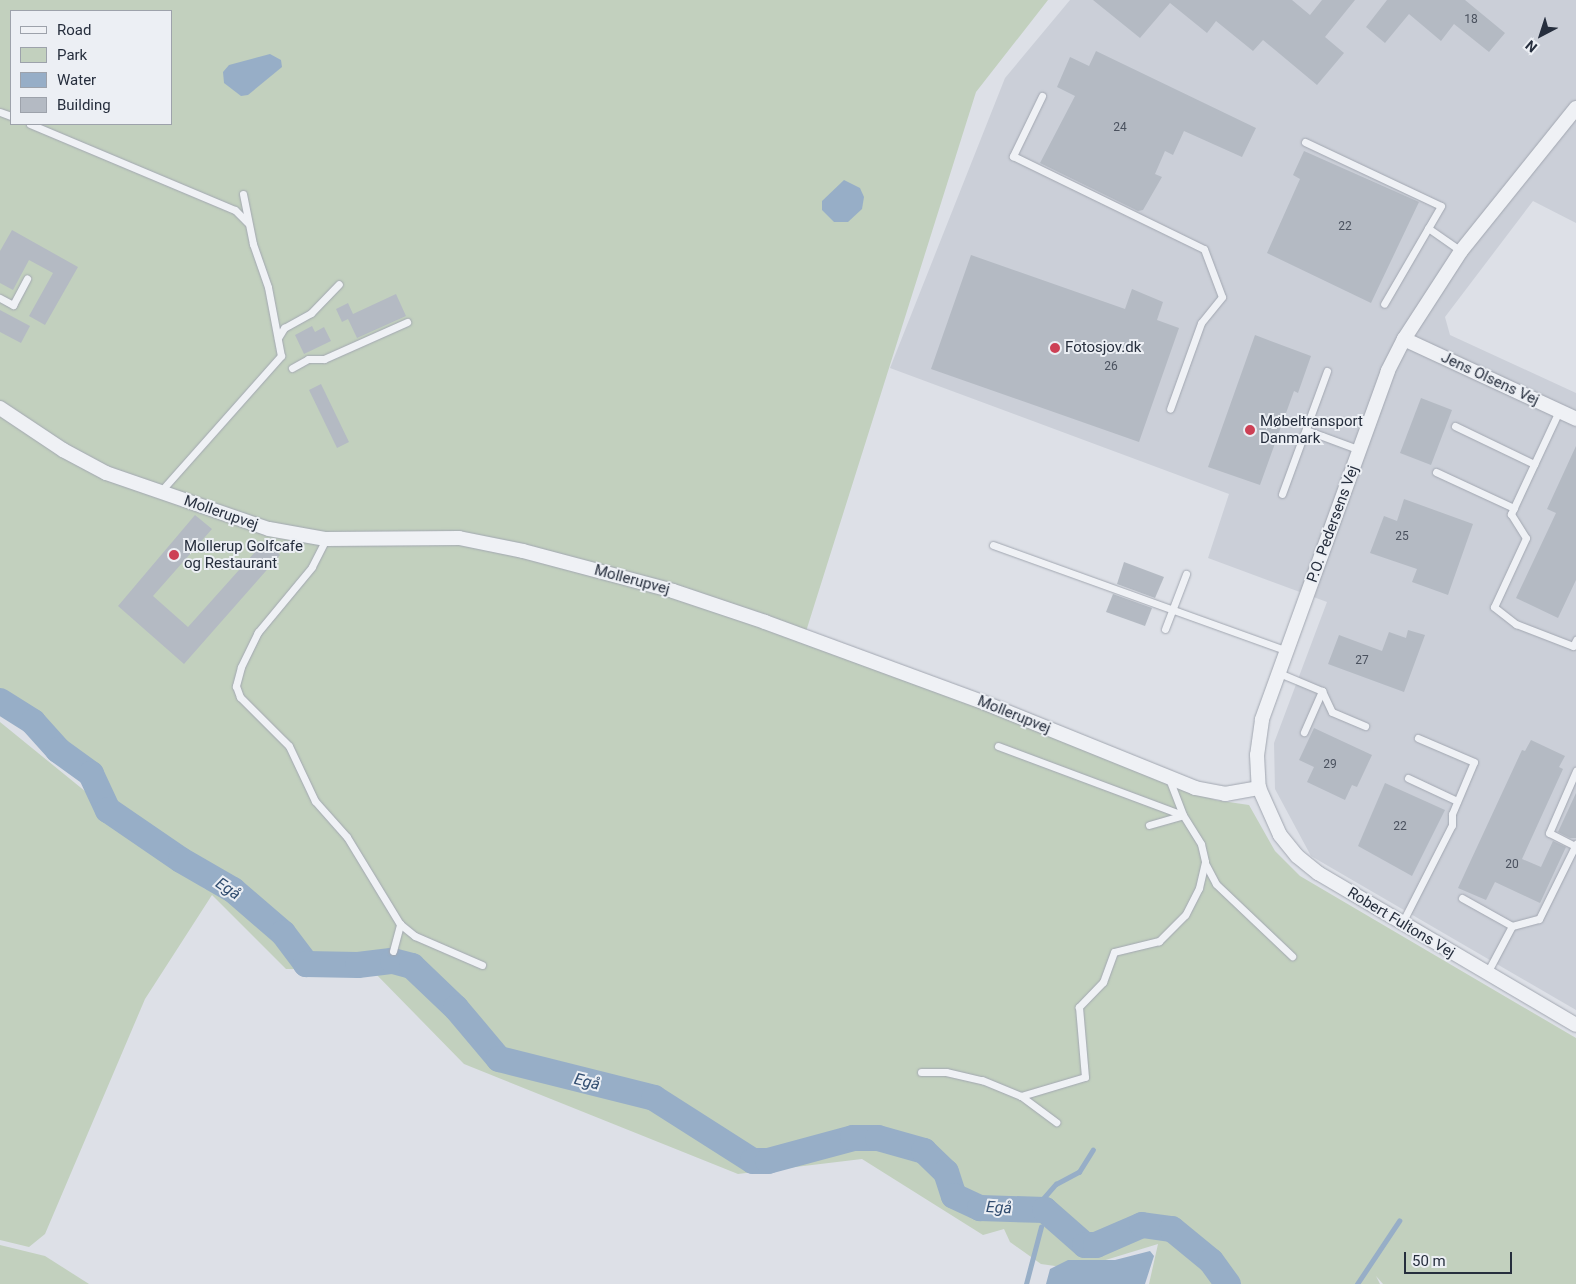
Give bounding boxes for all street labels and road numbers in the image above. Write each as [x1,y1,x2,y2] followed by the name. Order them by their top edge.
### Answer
[1438,348,1542,410] street label: Jens Olsens Vej
[1303,463,1363,585] street label: P.O. Pedersens Vej
[182,492,260,534] street label: Mollerupvej
[592,561,672,599] street label: Mollerupvej
[975,692,1053,738] street label: Mollerupvej
[1344,884,1458,962] street label: Robert Fultons Vej

